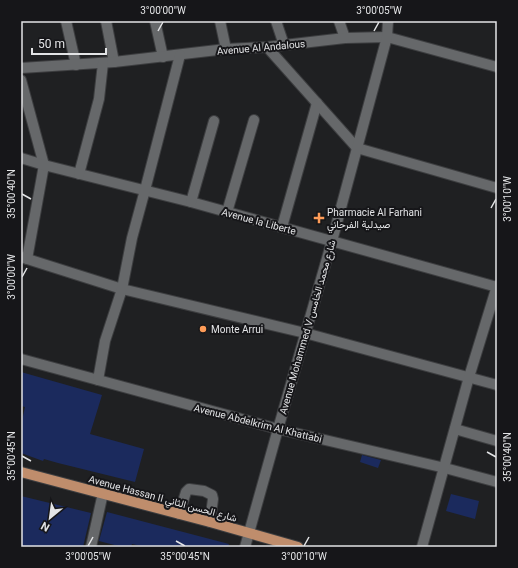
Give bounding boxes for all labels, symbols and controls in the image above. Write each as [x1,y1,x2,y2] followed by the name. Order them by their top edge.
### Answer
[140,5,186,16] text: 3°00'00"W
[356,5,402,16] text: 3°00'05"W
[32,30,106,56] scale bar
[38,37,65,51] text: 50 m
[216,38,306,57] street label: Avenue Al Andalous
[6,169,17,219] text: 35°00'40"N
[502,176,513,222] text: 3°00'10"W
[221,206,297,237] street label: Avenue la Liberte
[327,207,422,233] place label: Pharmacie Al Farhani صيدلية الفرحاني
[314,213,324,223] marker: Pharmacie Al Farhani صيدلية الفرحاني
[277,239,339,416] street label: Avenue Mohammed V شارع محمد الخامس
[6,254,17,300] text: 3°00'00"W
[198,324,208,334] marker: Monte Arrui
[211,324,263,335] place label: Monte Arrui
[193,402,323,445] street label: Avenue Abdelkrim Al Khattabi
[6,431,17,481] text: 35°00'45"N
[502,432,513,482] text: 35°00'40"N
[87,473,238,527] street label: Avenue Hassan II شارع الحسن الثاني
[30,498,70,538] north arrow
[39,519,52,534] text: N
[65,551,111,562] text: 3°00'05"W
[160,551,210,562] text: 35°00'45"N
[281,551,327,562] text: 3°00'10"W

